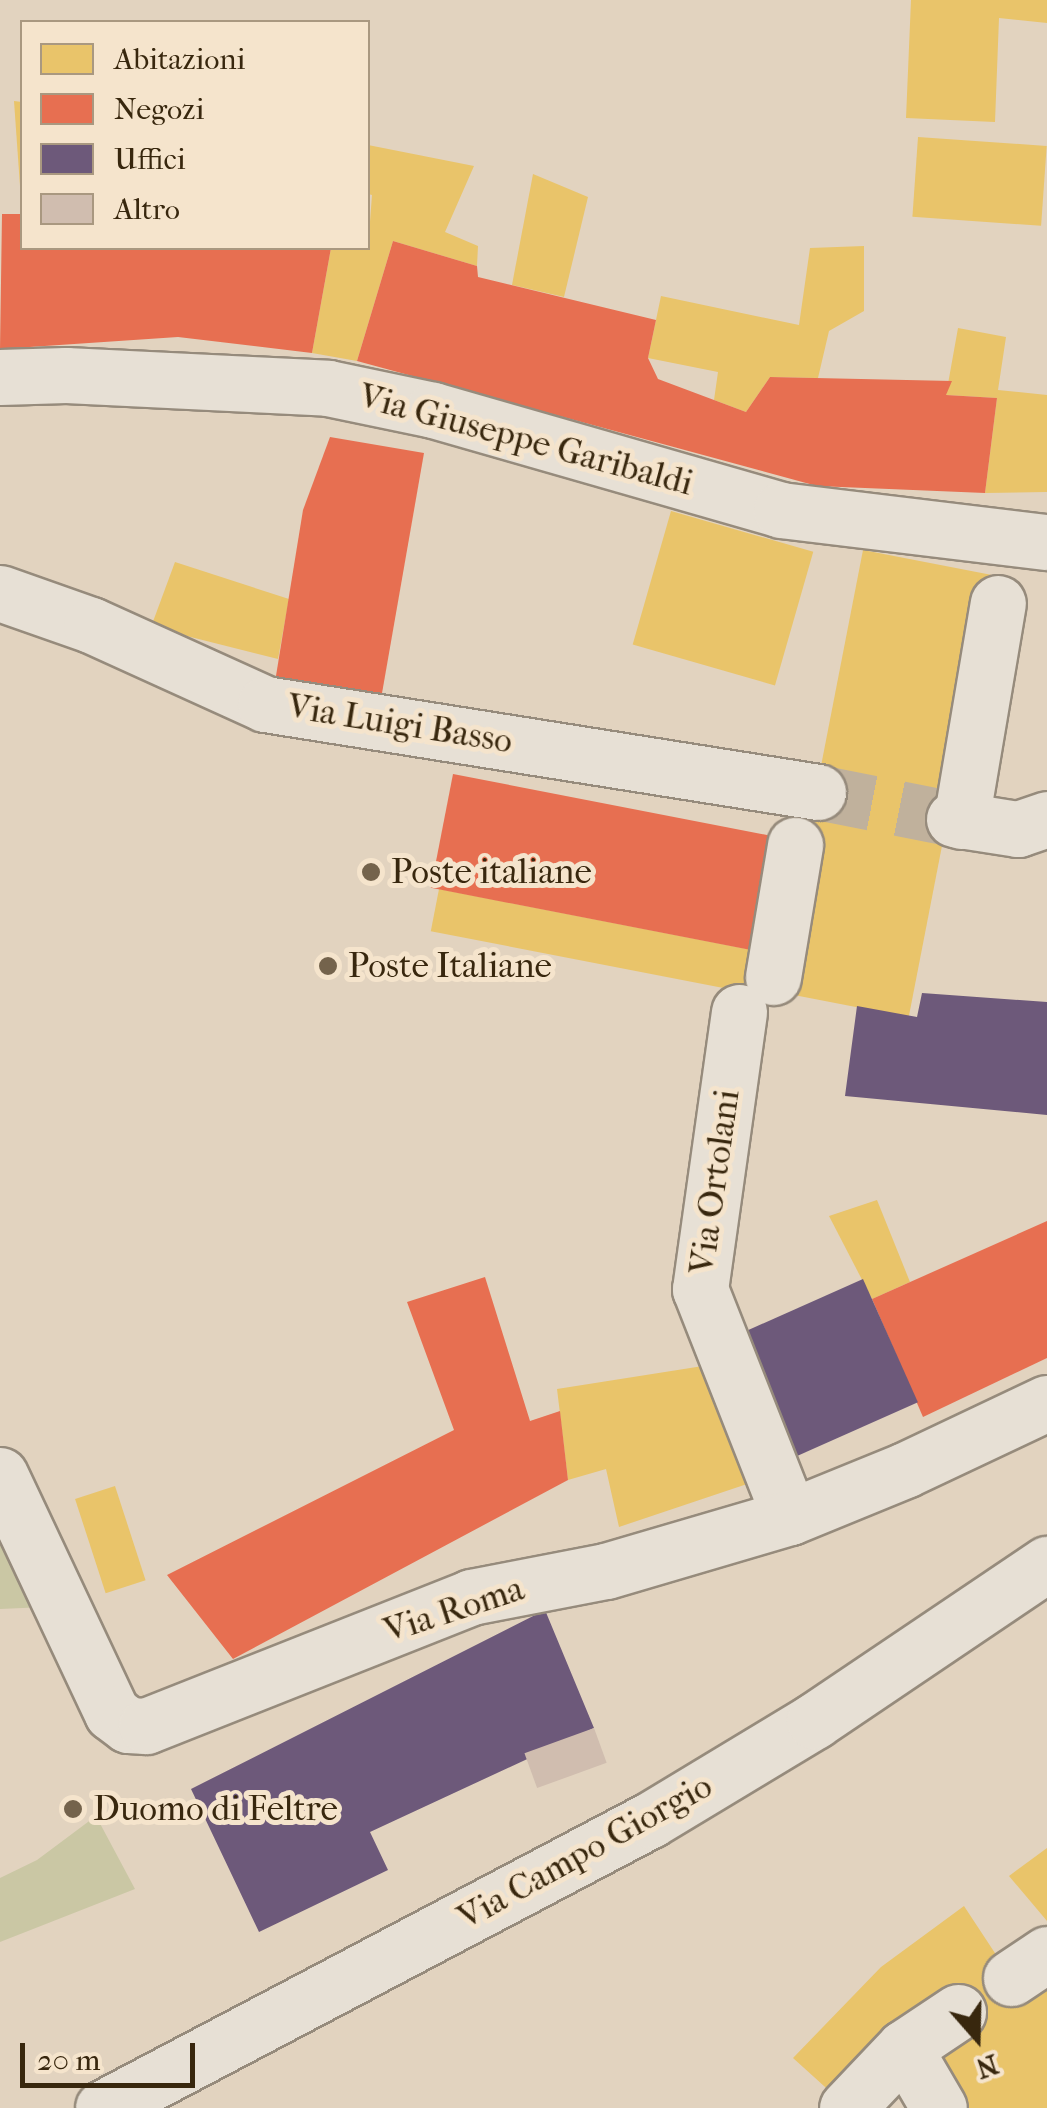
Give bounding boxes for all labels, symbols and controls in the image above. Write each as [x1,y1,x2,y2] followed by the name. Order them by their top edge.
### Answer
[20,20,370,250] legend
[114,42,245,77] text: Abitazioni
[114,92,204,127] text: Negozi
[114,142,186,177] text: Uffici
[114,192,180,227] text: Altro
[355,375,697,505] street label: Via Giuseppe Garibaldi
[285,685,515,763] street label: Via Luigi Basso
[391,851,592,893] place label: Poste italiane
[360,861,382,883] marker: Poste italiane
[348,945,552,987] place label: Poste Italiane
[317,955,339,977] marker: Poste Italiane
[681,1087,749,1277] street label: Via Ortolani
[379,1568,529,1652] street label: Via Roma
[451,1765,719,1939] street label: Via Campo Giorgio
[93,1788,338,1830] place label: Duomo di Feltre
[62,1798,84,1820] marker: Duomo di Feltre
[927,1988,1027,2088] north arrow
[25,2023,200,2085] scale bar
[37,2043,100,2078] text: 20 m
[972,2048,1003,2086] text: N

